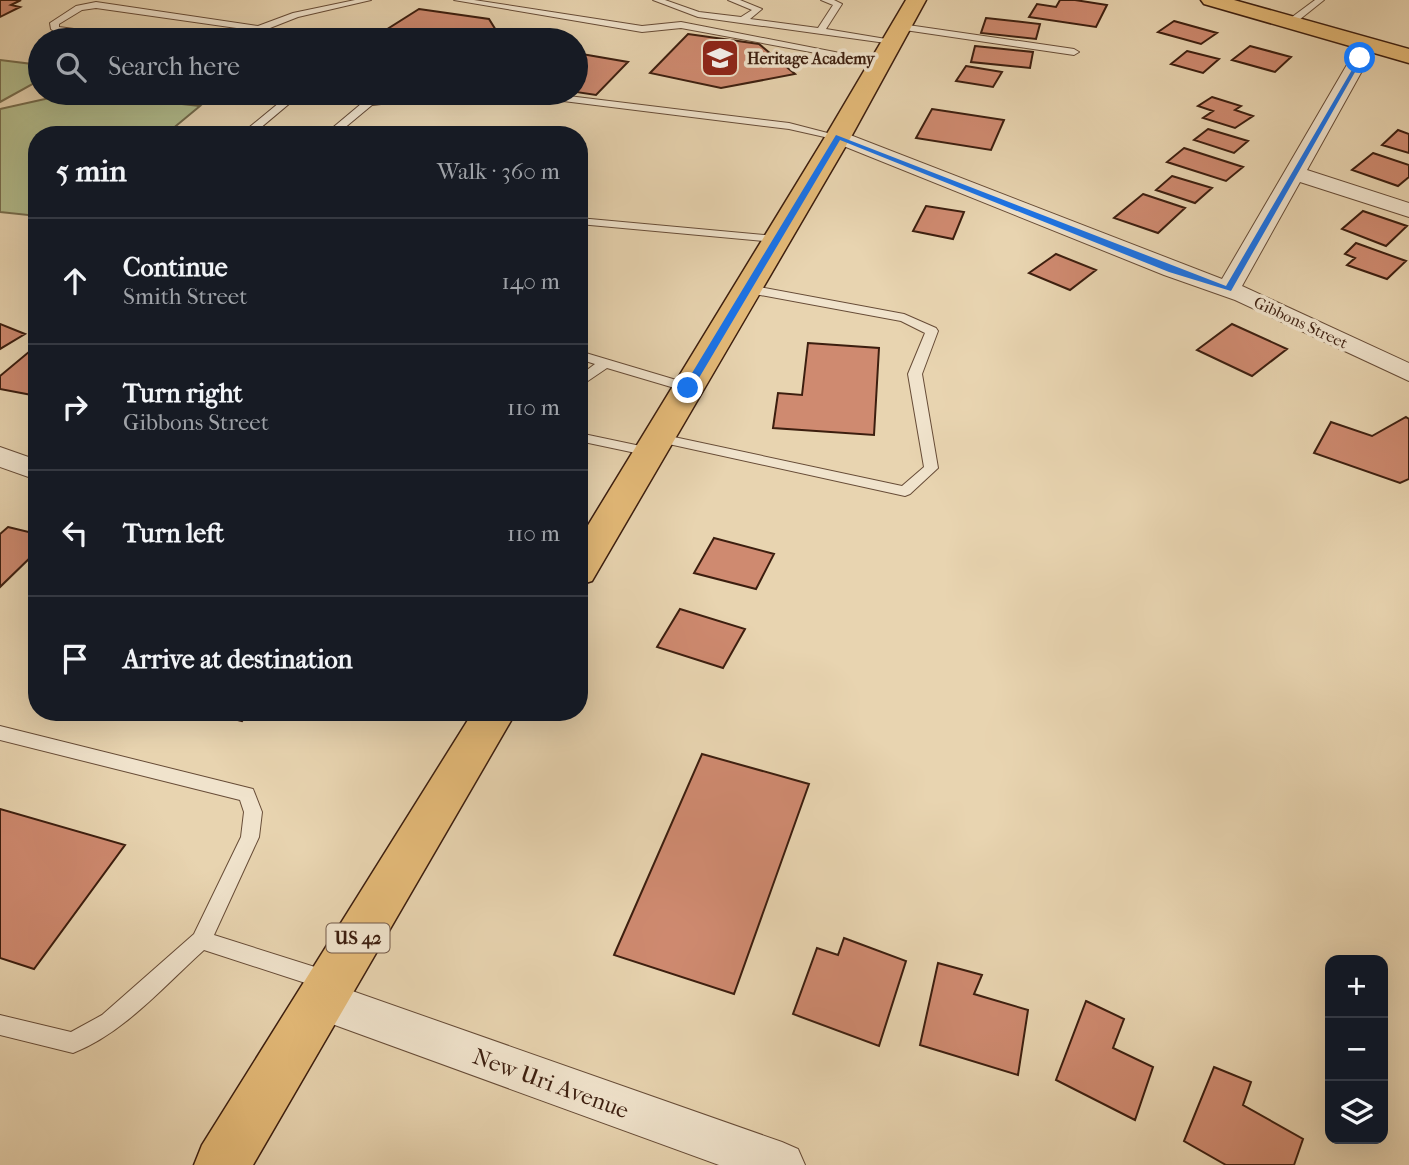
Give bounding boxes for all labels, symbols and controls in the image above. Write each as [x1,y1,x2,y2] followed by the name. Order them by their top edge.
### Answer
[28,28,588,105] search box
[699,37,741,79] school or university icon: Heritage Academy
[1344,42,1375,73] route start
[52,48,90,86] icon: search
[747,49,876,69] place label: Heritage Academy
[108,51,240,82] text: Search here
[56,154,127,189] text: 5 min
[437,158,560,185] text: Walk · 360 m
[123,252,228,283] text: Continue
[56,262,94,300] icon: ahead
[501,268,560,295] text: 140 m
[123,283,247,310] text: Smith Street
[1251,292,1351,353] street label: Gibbons Street
[672,372,703,403] route end
[123,378,243,409] text: Turn right
[56,388,94,426] icon: right
[507,394,560,421] text: 110 m
[123,409,269,436] text: Gibbons Street
[56,514,94,552] icon: left
[123,518,224,549] text: Turn left
[507,520,560,547] text: 110 m
[56,640,94,678] icon: arrive
[123,644,353,675] text: Arrive at destination
[326,923,390,953] road number: US 42
[1325,955,1388,1144] map controls
[1325,955,1388,1018] button: +
[1325,1018,1388,1081] button: −
[469,1043,632,1124] street label: New Uri Avenue
[1325,1081,1388,1144] button: layers

